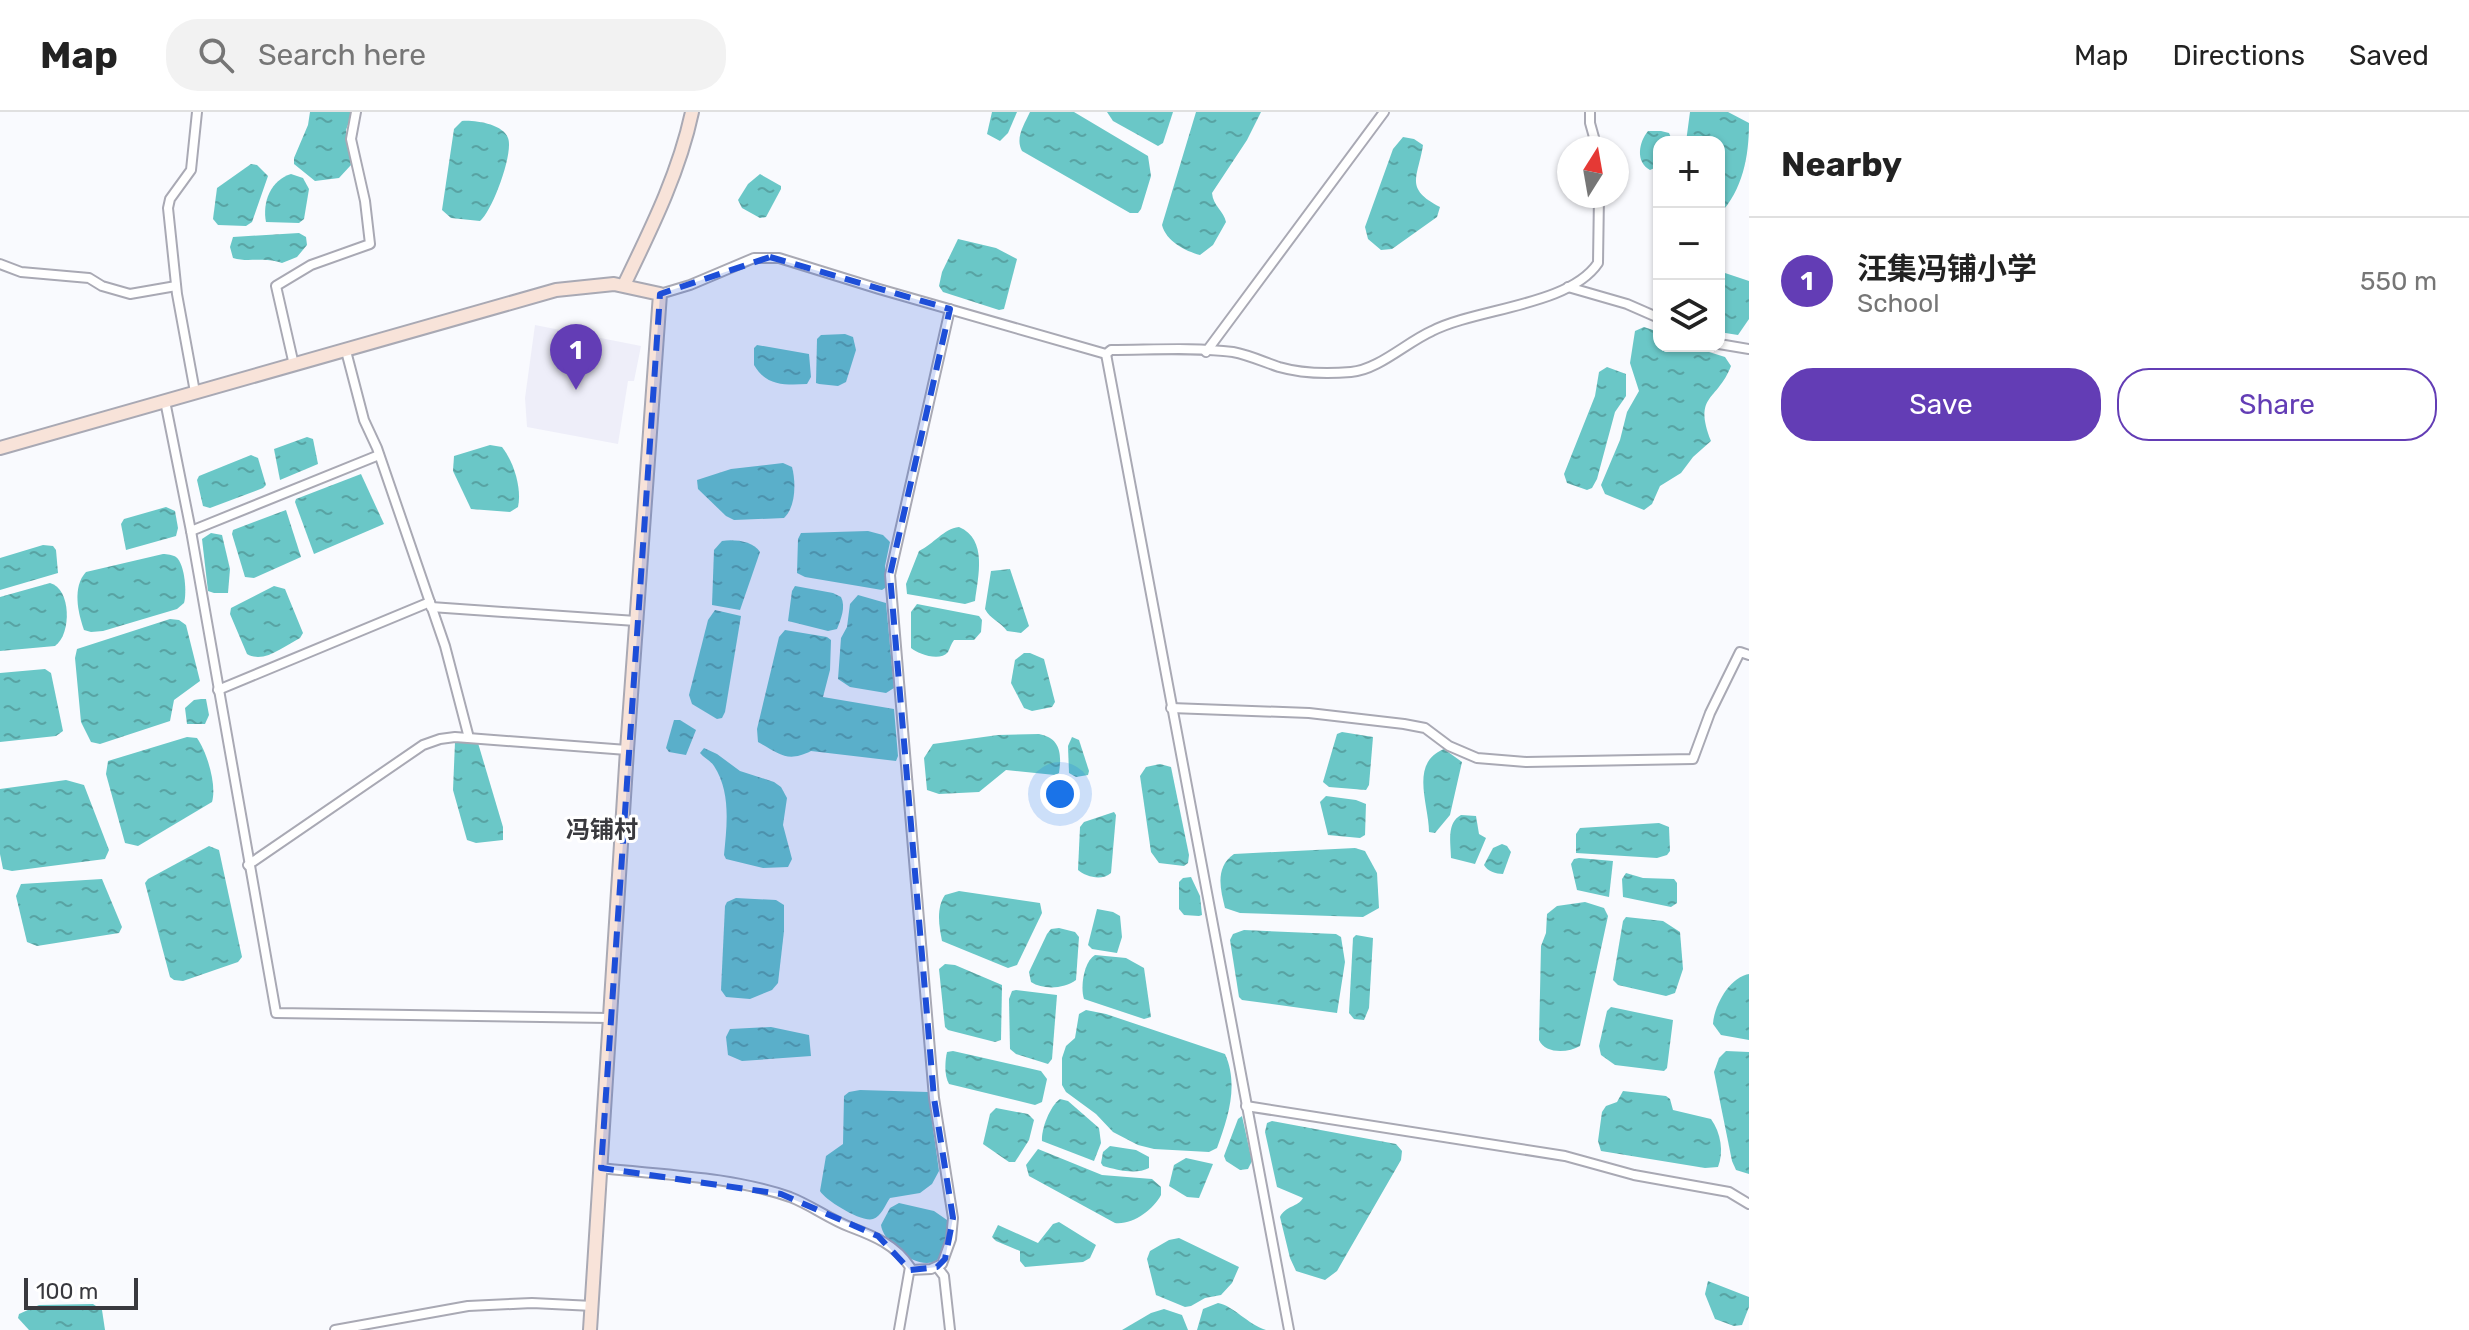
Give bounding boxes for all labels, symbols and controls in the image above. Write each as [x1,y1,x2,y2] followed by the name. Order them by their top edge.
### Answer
[166,19,726,91] search box
[40,32,118,78] text: Map
[194,33,238,77] icon: search
[258,37,426,73] text: Search here
[2074,39,2128,72] text: Map
[2172,39,2305,72] text: Directions
[2349,39,2429,72] text: Saved
[1557,136,1629,208] north arrow
[1653,136,1725,352] map controls
[1653,136,1725,208] button: +
[1781,144,1902,185] text: Nearby
[1653,208,1725,280] button: −
[1857,251,2037,287] text: 汪集冯铺小学
[1801,266,1813,297] text: 1
[2360,266,2437,297] text: 550 m
[1653,280,1725,352] button: layers
[1857,288,1940,319] text: School
[550,324,602,390] pin: 1
[1781,368,2101,441] button: Save
[2117,368,2437,441] button: Share
[1040,774,1080,814] your location
[566,816,638,844] district label: 冯铺村
[24,1274,138,1310] scale bar
[36,1278,98,1305] text: 100 m

